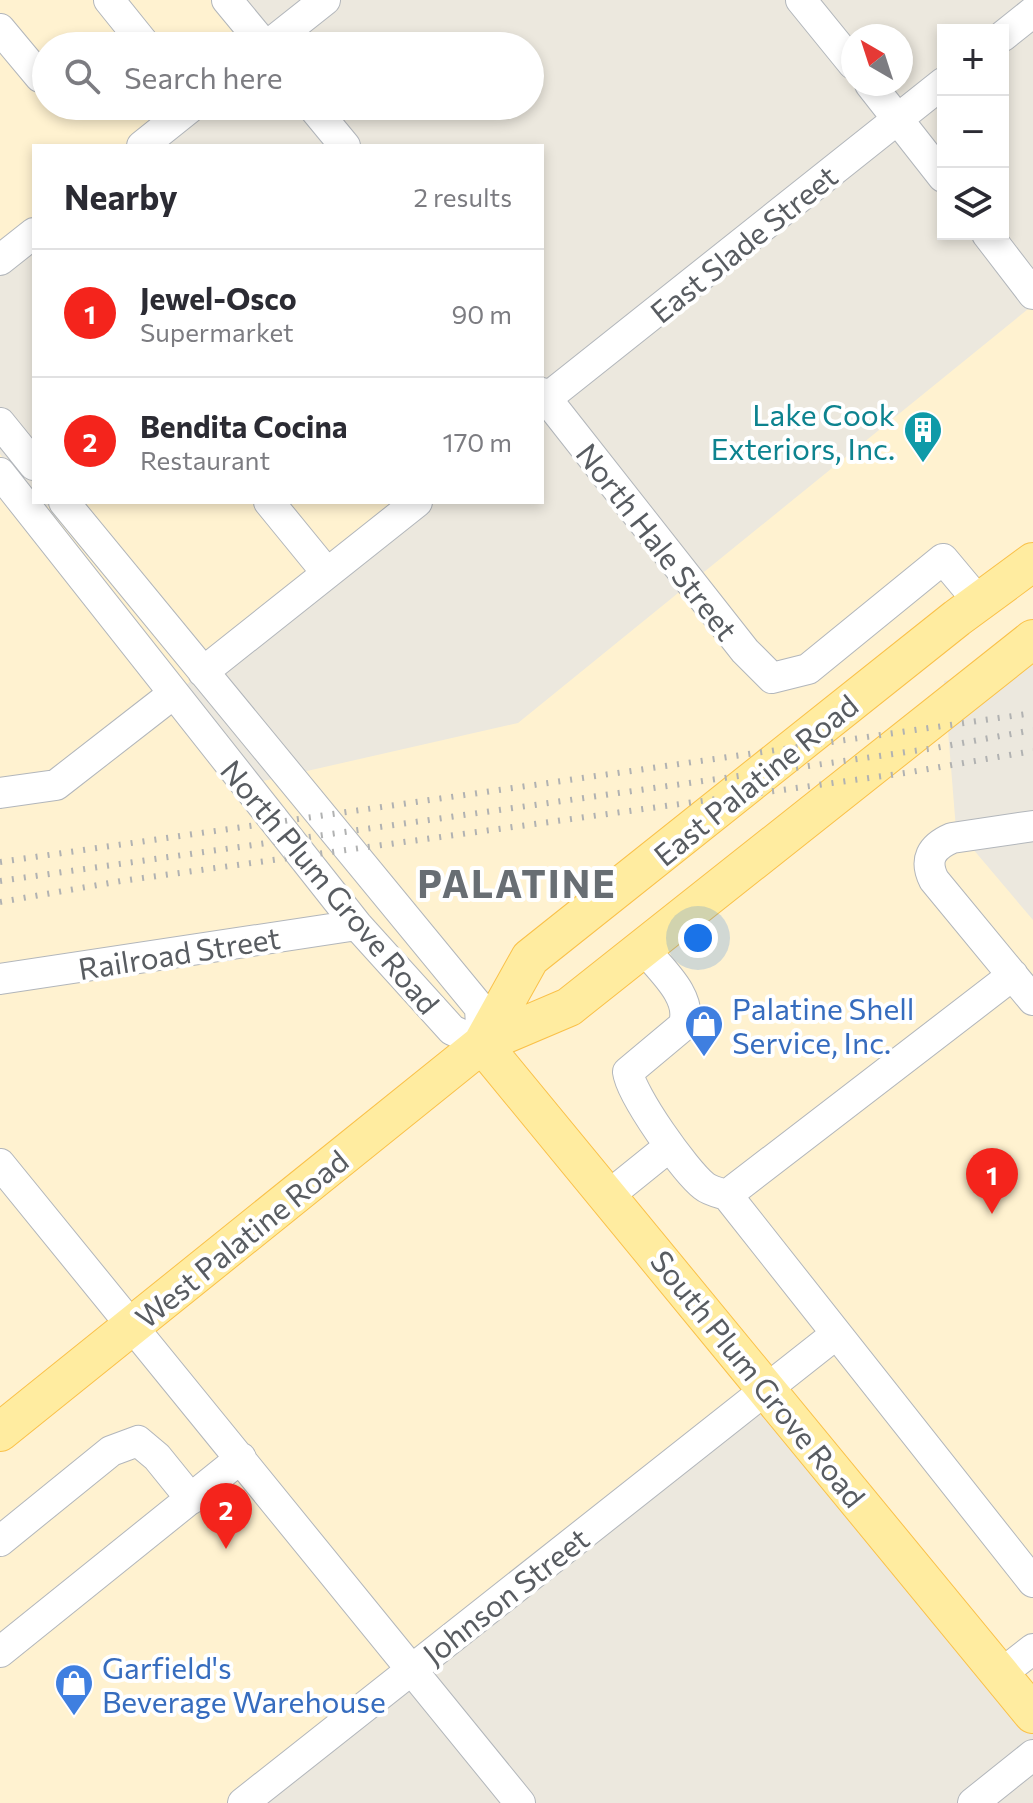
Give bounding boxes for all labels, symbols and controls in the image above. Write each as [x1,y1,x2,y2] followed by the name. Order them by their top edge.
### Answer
[841,24,913,96] north arrow
[937,24,1009,240] map controls
[937,24,1009,96] button: +
[32,32,544,120] search box
[60,54,104,98] icon: search
[124,58,283,95] text: Search here
[937,96,1009,168] button: −
[642,156,844,330] street label: East Slade Street
[937,168,1009,240] button: layers
[64,175,178,217] text: Nearby
[414,181,512,212] text: 2 results
[140,279,297,316] text: Jewel-Osco
[84,298,96,329] text: 1
[452,298,512,329] text: 90 m
[140,316,294,347] text: Supermarket
[711,395,895,466] place label: Lake Cook Exteriors, Inc.
[140,407,348,444] text: Bendita Cocina
[902,409,944,464] building icon: Lake Cook Exteriors, Inc.
[83,426,97,457] text: 2
[443,426,512,457] text: 170 m
[570,435,746,647] street label: North Hale Street
[140,444,270,475] text: Restaurant
[646,685,864,873] street label: East Palatine Road
[214,751,448,1021] street label: North Plum Grove Road
[417,859,617,906] district label: PALATINE
[75,918,283,986] street label: Railroad Street
[678,918,718,958] your location
[732,989,914,1060] place label: Palatine Shell Service, Inc.
[683,1003,725,1058] shop icon: Palatine Shell Service, Inc.
[127,1141,355,1335] street label: West Palatine Road
[966,1148,1018,1214] pin: 1
[644,1242,874,1514] street label: South Plum Grove Road
[200,1483,252,1549] pin: 2
[415,1519,595,1671] street label: Johnson Street
[102,1648,386,1719] place label: Garfield's Beverage Warehouse
[53,1662,95,1717] shop icon: Garfield's Beverage Warehouse

